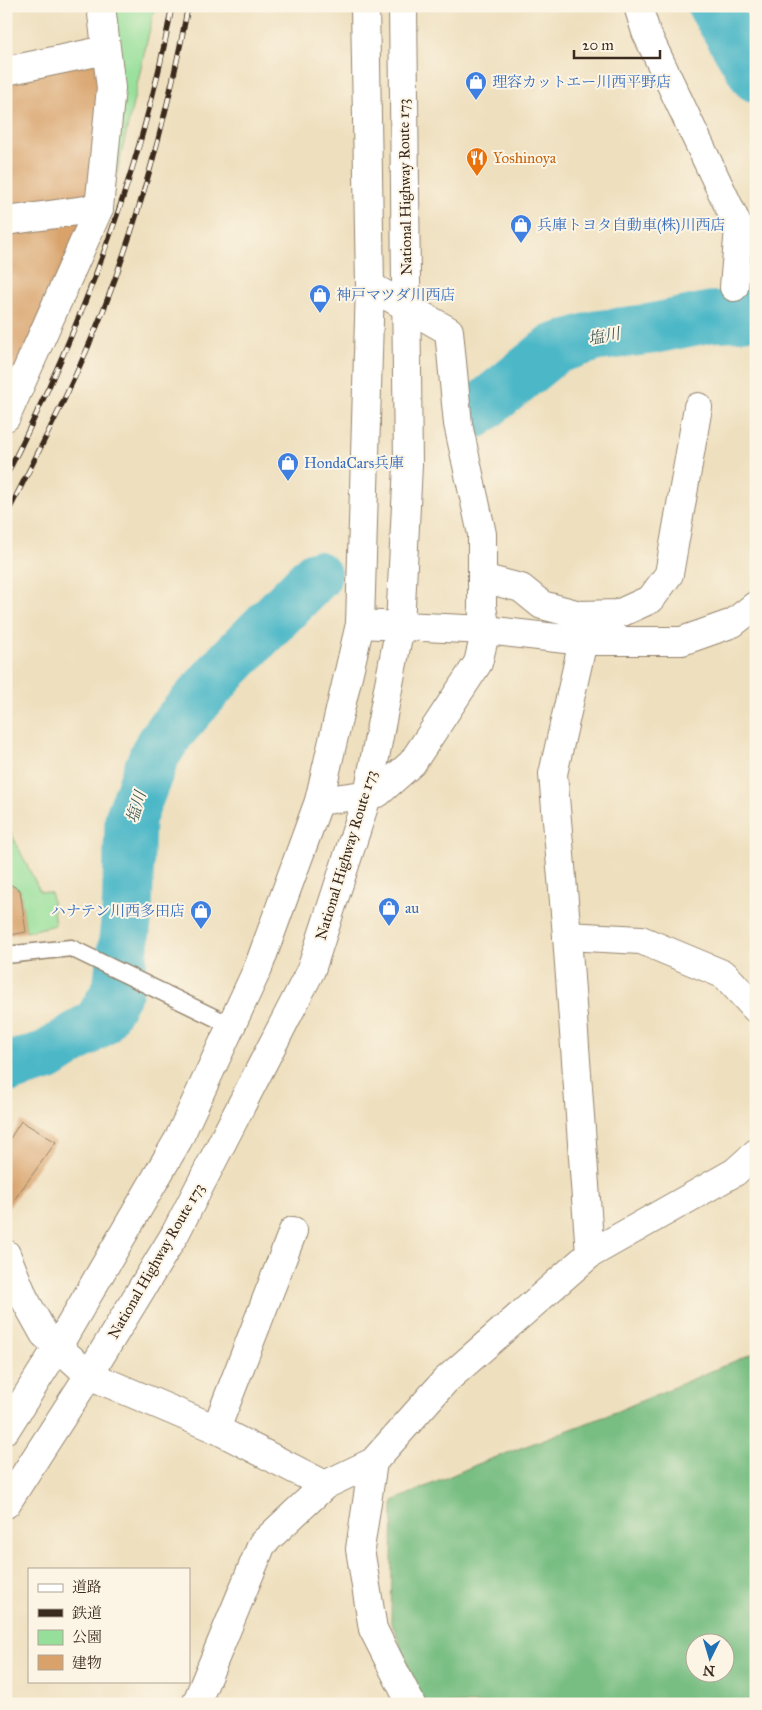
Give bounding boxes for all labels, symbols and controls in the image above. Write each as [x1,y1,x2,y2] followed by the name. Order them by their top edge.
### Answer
[574,28,661,60] scale bar
[582,36,614,54] text: 20 m
[464,70,488,101] shop icon: 理容カットエー川西平野店
[492,73,671,91] place label: 理容カットエー川西平野店
[394,98,416,276] street label: National Highway Route 173
[465,146,489,177] restaurant icon: Yoshinoya
[493,149,557,167] place label: Yoshinoya
[509,213,533,244] shop icon: 兵庫トヨタ自動車(株)川西店
[537,216,725,235] place label: 兵庫トヨタ自動車(株)川西店
[308,283,332,314] shop icon: 神戸マツダ川西店
[336,286,455,304] place label: 神戸マツダ川西店
[586,323,623,348] water label: 塩川
[276,451,300,482] shop icon: HondaCars兵庫
[304,454,404,472] place label: HondaCars兵庫
[312,768,380,942] street label: National Highway Route 173
[122,787,150,825] water label: 塩川
[377,896,401,927] shop icon: au
[189,899,213,930] shop icon: ハナテン川西多田店
[405,899,419,917] place label: au
[51,902,185,920] place label: ハナテン川西多田店
[104,1180,208,1342] street label: National Highway Route 173
[28,1568,190,1682] legend
[72,1578,102,1596] text: 道路
[72,1604,102,1622] text: 鉄道
[72,1628,102,1646] text: 公園
[684,1632,734,1682] north arrow
[72,1654,102,1672] text: 建物
[702,1661,716,1679] text: N

